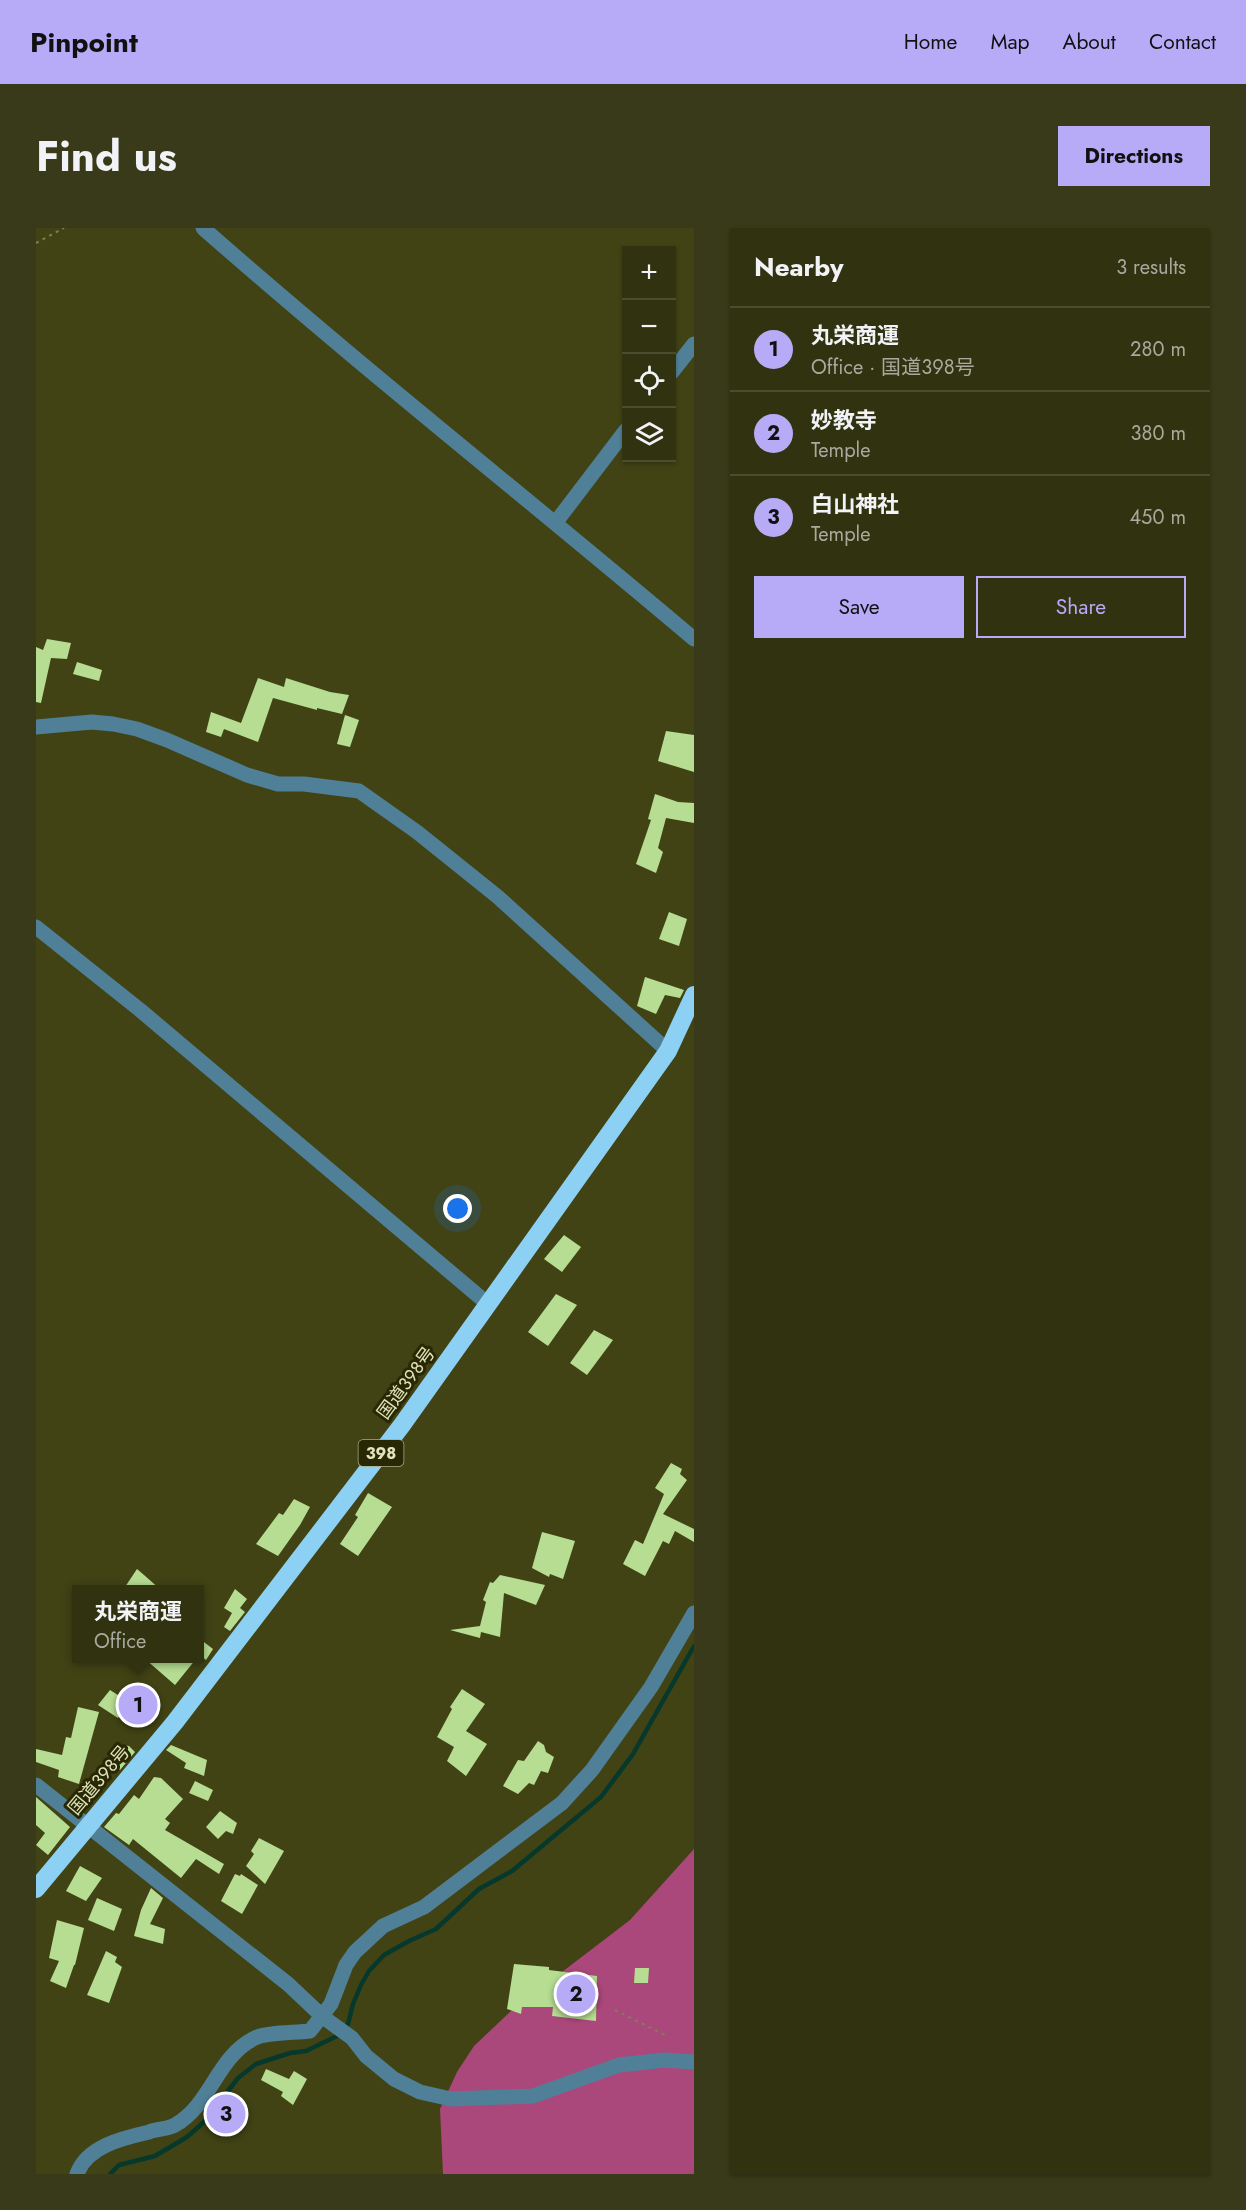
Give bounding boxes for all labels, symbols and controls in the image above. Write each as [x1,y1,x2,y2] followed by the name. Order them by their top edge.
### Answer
[30,22,138,63] text: Pinpoint
[904,27,957,57] text: Home
[990,27,1030,57] text: Map
[1063,27,1116,57] text: About
[1149,27,1216,57] text: Contact
[36,126,177,187] text: Find us
[1058,126,1210,186] button: Directions
[622,246,676,462] map controls
[622,246,676,300] button: +
[754,248,843,286] text: Nearby
[1116,253,1186,282] text: 3 results
[622,300,676,354] button: −
[811,319,899,351] text: 丸栄商運
[768,335,779,364] text: 1
[1130,335,1186,364] text: 280 m
[811,353,975,382] text: Office · 国道398号
[622,354,676,408] button: locate
[811,404,877,436] text: 妙教寺
[622,408,676,462] button: layers
[767,419,780,448] text: 2
[1131,419,1186,448] text: 380 m
[811,436,871,465] text: Temple
[811,488,899,520] text: 白山神社
[767,503,780,532] text: 3
[1129,503,1186,532] text: 450 m
[811,520,871,549] text: Temple
[754,576,964,638] button: Save
[976,576,1186,638] button: Share
[443,1194,472,1223] your location
[371,1341,441,1425] street label: 国道398号
[358,1440,404,1466] road number: 398
[72,1585,204,1663] popup
[94,1595,182,1627] text: 丸栄商運
[94,1627,146,1656] text: Office
[118,1682,158,1728] pin: 1
[62,1739,136,1821] street label: 国道398号
[556,1972,596,2016] pin: 2
[206,2092,246,2136] pin: 3

